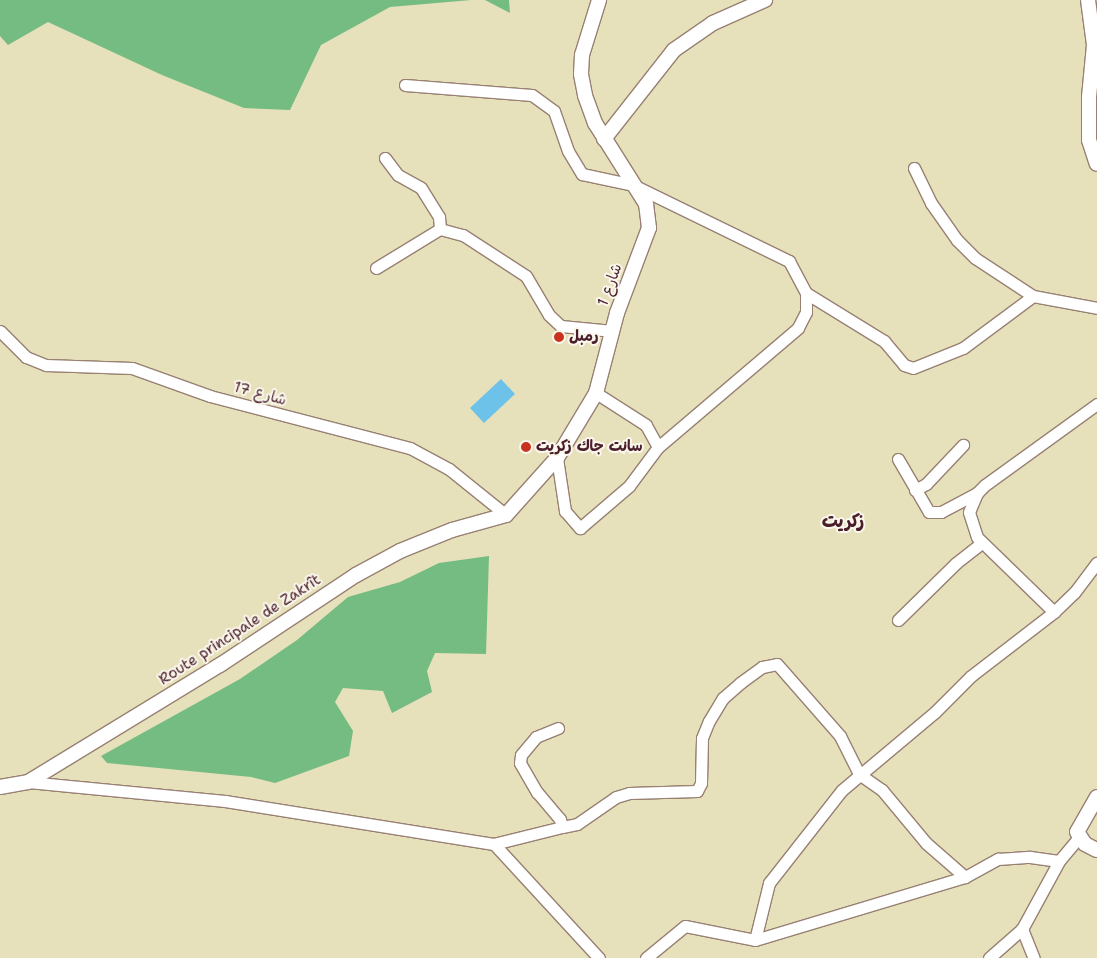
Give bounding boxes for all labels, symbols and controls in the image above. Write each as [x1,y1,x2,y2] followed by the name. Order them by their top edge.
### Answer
[594,261,626,309] street label: شارع 1
[569,328,599,346] place label: رمبل
[553,331,565,343] marker: رمبل
[232,378,288,410] street label: شارع 17
[536,438,642,456] place label: سانت جاك زكريت
[520,441,532,453] marker: سانت جاك زكريت
[822,510,864,532] district label: زكريت
[156,571,324,689] street label: Route principale de Zakrît

